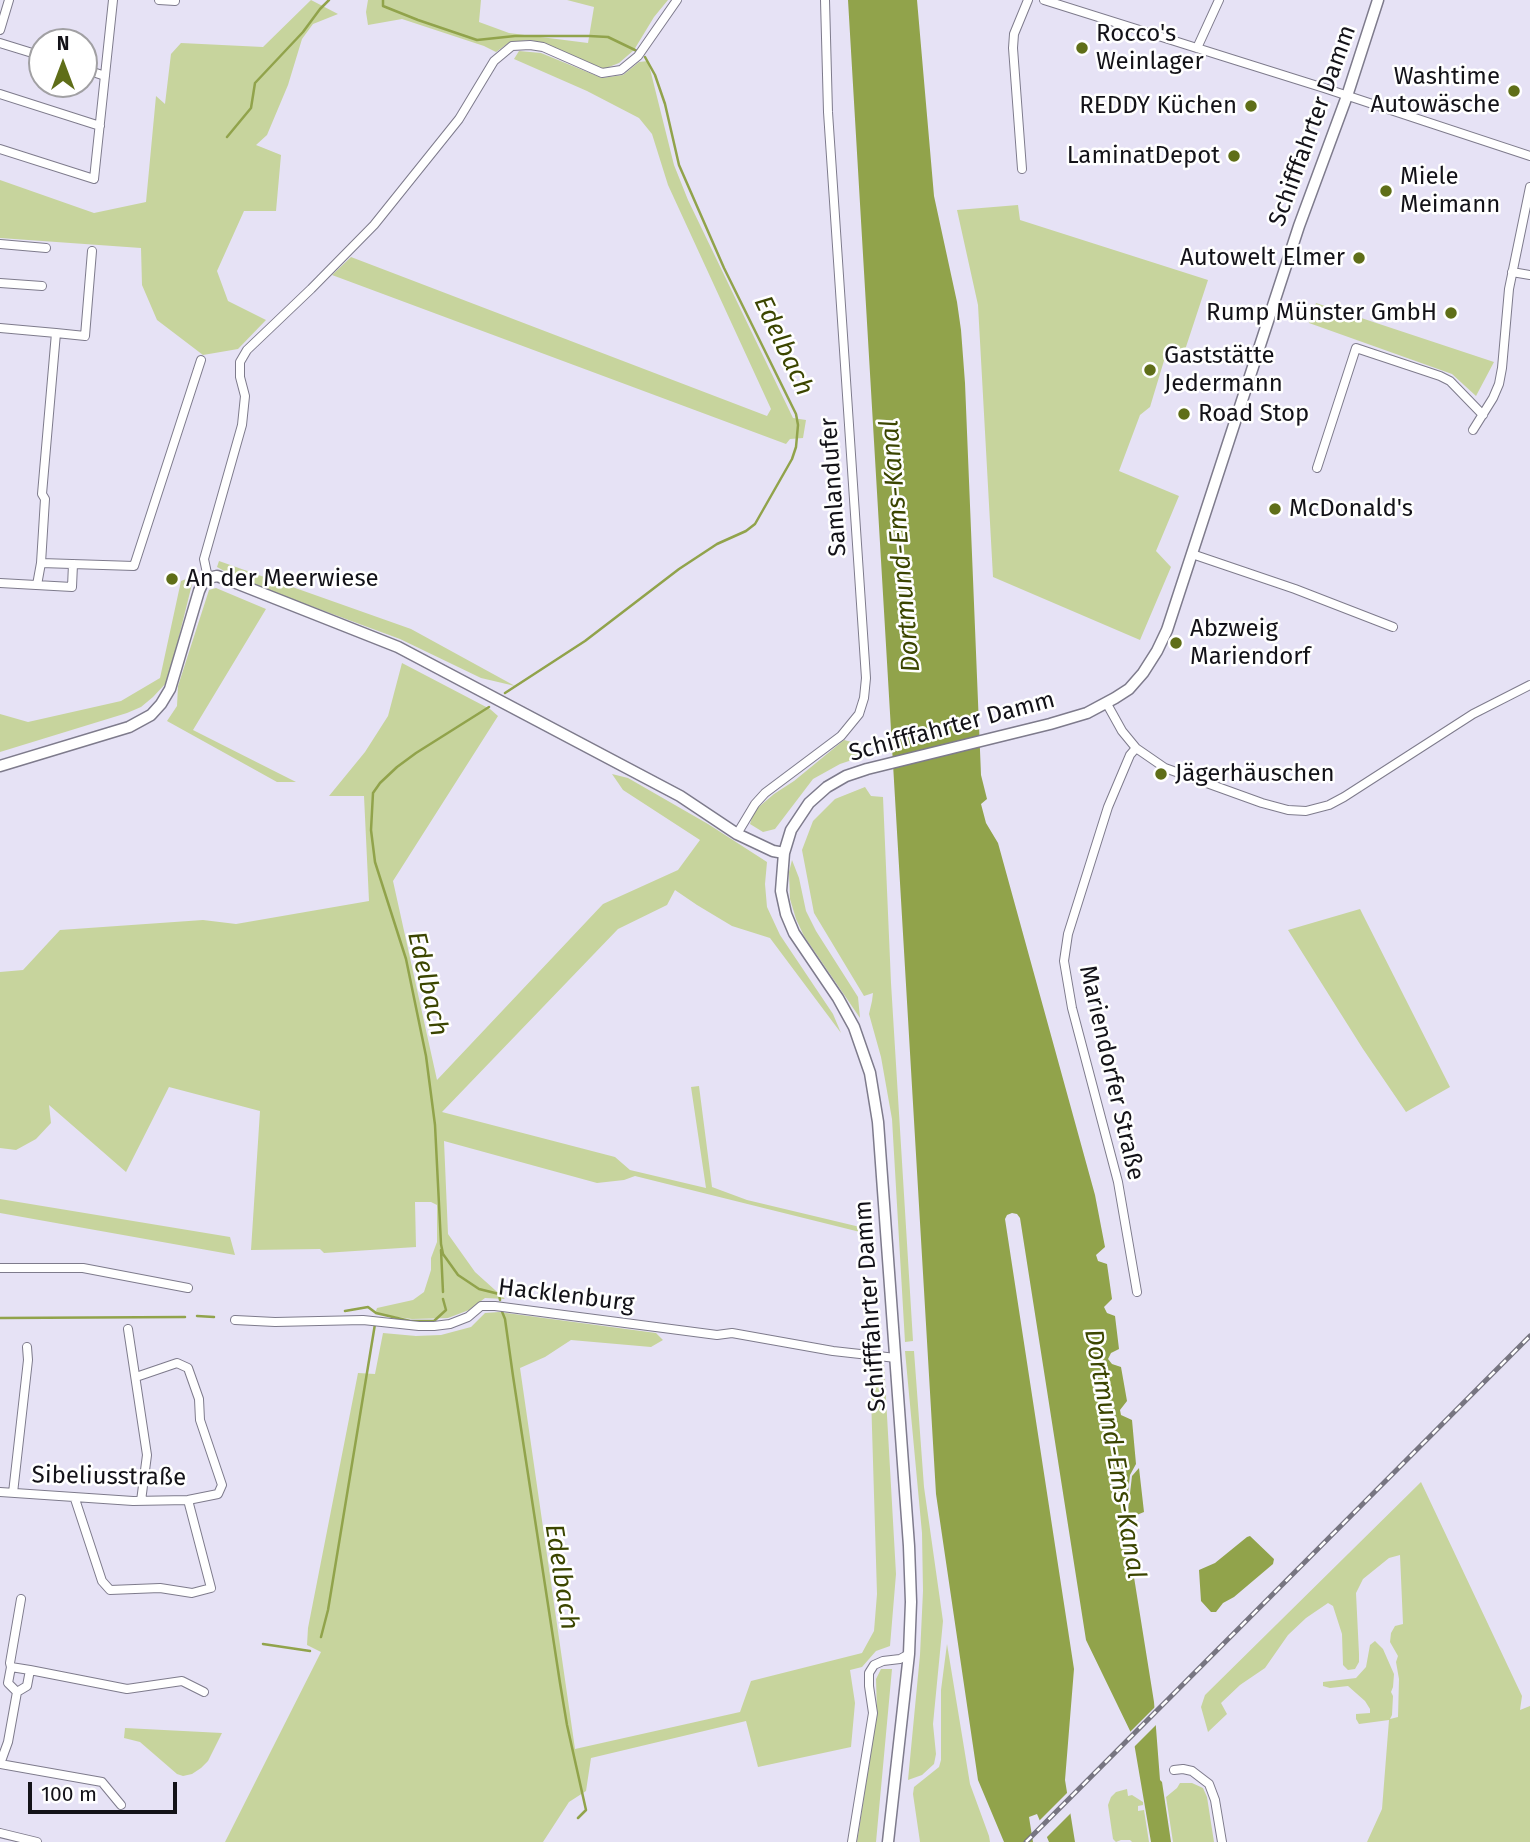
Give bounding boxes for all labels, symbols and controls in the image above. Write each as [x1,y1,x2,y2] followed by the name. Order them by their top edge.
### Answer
[1096,20,1204,76] place label: Rocco's Weinlager
[1263,22,1363,230] street label: Schifffahrter Damm
[28,28,98,98] north arrow
[57,32,69,55] text: N
[1074,40,1090,56] marker: Rocco's Weinlager
[1370,63,1500,119] place label: Washtime Autowäsche
[1506,83,1522,99] marker: Washtime Autowäsche
[1079,92,1237,120] place label: REDDY Küchen
[1243,98,1259,114] marker: REDDY Küchen
[1067,142,1220,170] place label: LaminatDepot
[1226,148,1242,164] marker: LaminatDepot
[1400,163,1500,219] place label: Miele Meimann
[1378,183,1394,199] marker: Miele Meimann
[1180,244,1345,272] place label: Autowelt Elmer
[1351,250,1367,266] marker: Autowelt Elmer
[746,291,820,401] water label: Edelbach
[1206,299,1437,327] place label: Rump Münster GmbH
[1443,305,1459,321] marker: Rump Münster GmbH
[1164,342,1283,398] place label: Gaststätte Jedermann
[1142,362,1158,378] marker: Gaststätte Jedermann
[1198,400,1309,428] place label: Road Stop
[1176,406,1192,422] marker: Road Stop
[815,417,853,557] street label: Samlandufer
[874,419,928,673] water label: Dortmund-Ems-Kanal
[1289,495,1413,523] place label: McDonald's
[1267,501,1283,517] marker: McDonald's
[186,565,379,593] place label: An der Meerwiese
[164,571,180,587] marker: An der Meerwiese
[1190,615,1311,671] place label: Abzweig Mariendorf
[1168,635,1184,651] marker: Abzweig Mariendorf
[846,686,1058,768] street label: Schifffahrter Damm
[1175,760,1335,788] place label: Jägerhäuschen
[1153,766,1169,782] marker: Jägerhäuschen
[400,929,454,1039] water label: Edelbach
[1072,963,1150,1183] street label: Mariendorfer Straße
[849,1199,893,1413] street label: Schifffahrter Damm
[496,1273,636,1319] street label: Hacklenburg
[1077,1327,1151,1581] water label: Dortmund-Ems-Kanal
[31,1461,187,1493] street label: Sibeliusstraße
[537,1522,585,1632] water label: Edelbach
[32,1769,180,1813] scale bar
[41,1781,97,1807] text: 100 m

